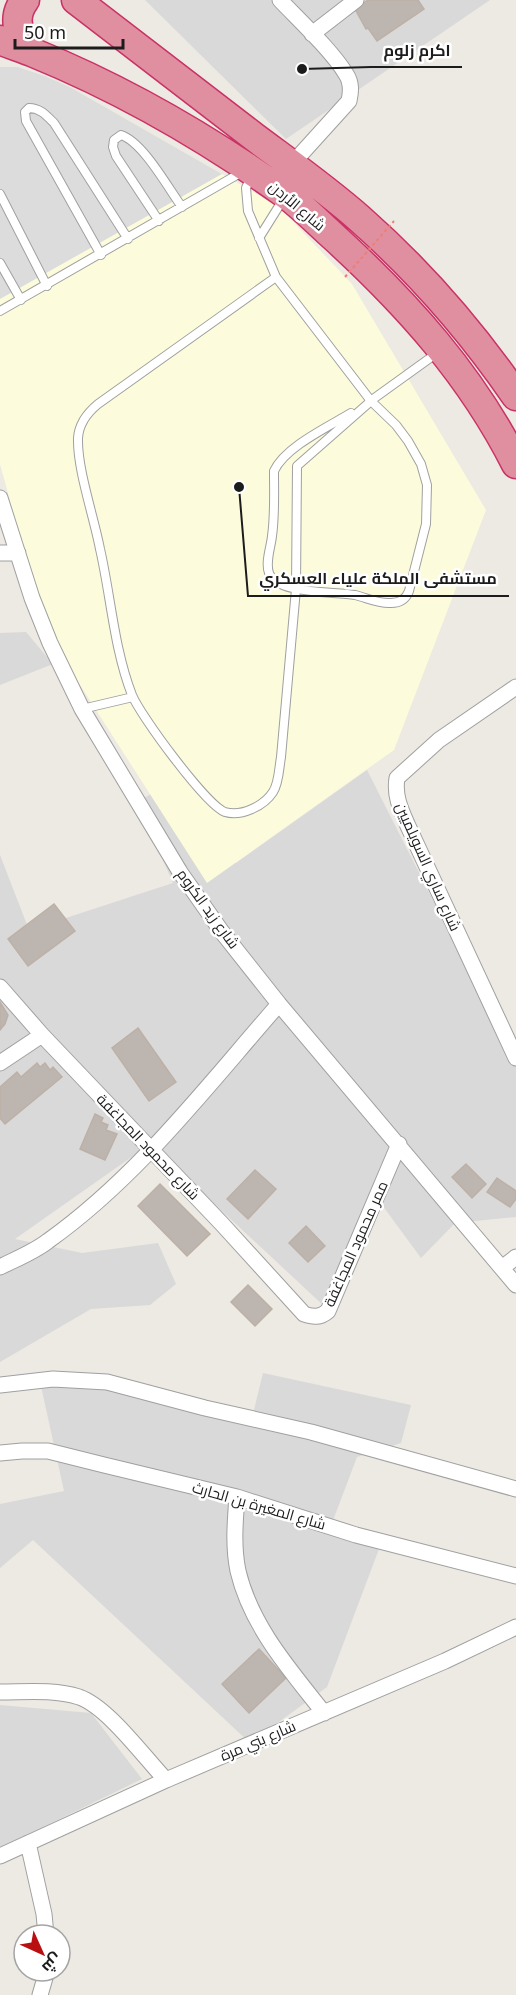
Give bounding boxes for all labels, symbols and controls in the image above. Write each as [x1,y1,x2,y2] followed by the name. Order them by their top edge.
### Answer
[15,12,123,50] scale bar
[24,20,66,44] text: 50 m
[371,33,462,67] callout: اكرم زلوم
[384,39,450,62] text: اكرم زلوم
[264,176,330,236] street label: شارع الأردن
[248,562,509,596] callout: مستشفى الملكة علياء العسكري
[259,567,497,591] text: مستشفى الملكة علياء العسكري
[389,799,466,935] street label: شارع ساري السويلميين
[171,864,245,954] street label: شارع زيد الكروم
[91,1089,205,1205] street label: شارع محمود المجاغفة
[318,1178,392,1310] street label: ممر محمود المجاغفة
[190,1476,328,1536] street label: شارع المغيرة بن الحارث
[217,1715,300,1768] street label: شارع بني مرة
[12,1923,72,1983] north arrow
[38,1949,68,1979] text: ش

